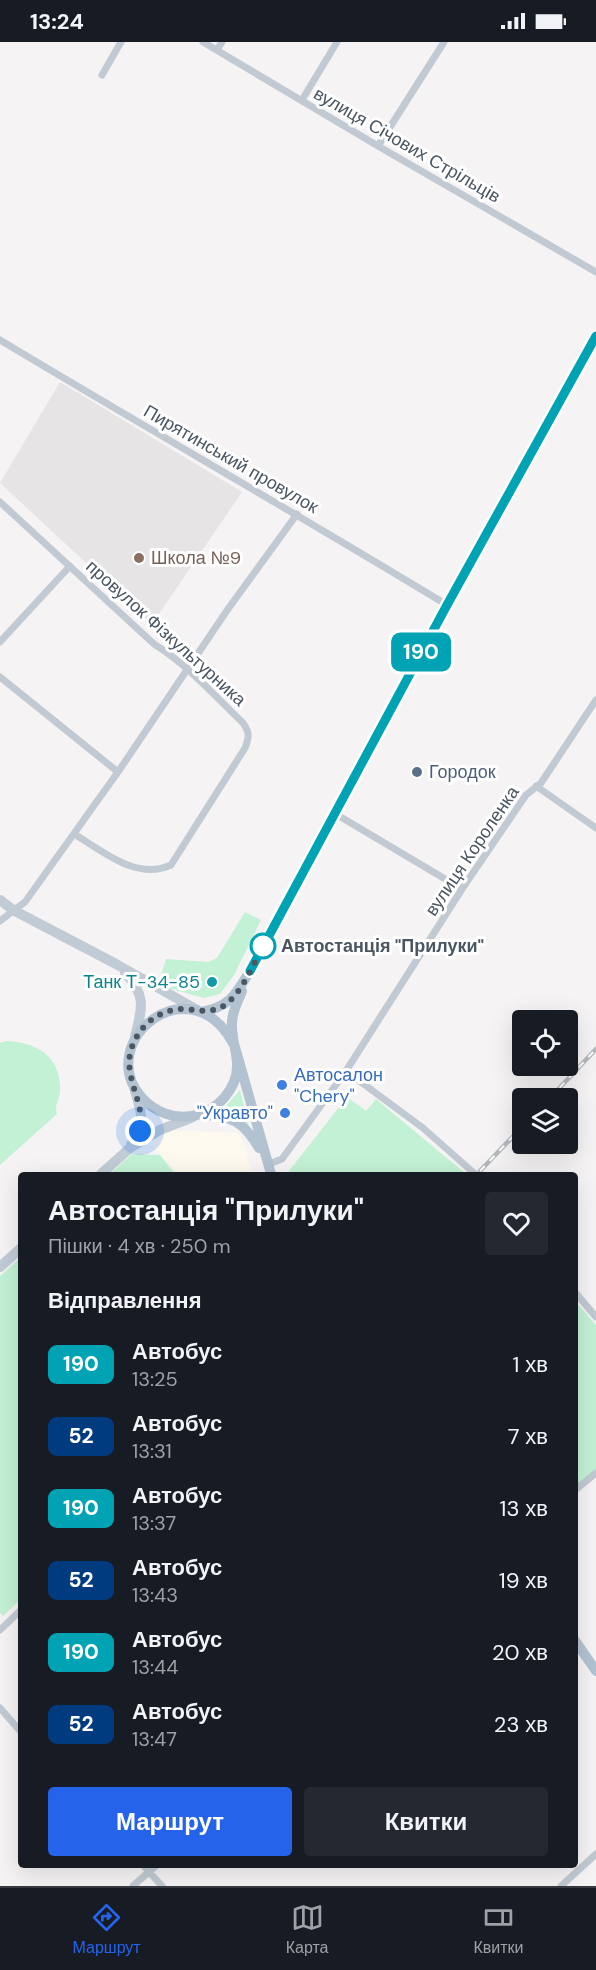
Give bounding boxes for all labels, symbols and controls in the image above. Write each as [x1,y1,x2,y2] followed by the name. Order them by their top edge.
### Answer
[30,7,84,36] text: 13:24
[309,82,505,208] street label: вулиця Січових Стрільців
[139,399,323,519] street label: Пирятинський провулок
[151,546,241,570] place label: Школа №9
[132,551,146,565] marker: Школа №9
[81,555,252,712] street label: провулок Фізкультурника
[386,632,456,672] line badge: 190
[403,638,439,666] text: 190
[429,760,496,784] place label: Городок
[410,765,424,779] marker: Городок
[420,780,525,921] street label: вулиця Короленка
[250,933,276,959] marker: Автостанція "Прилуки"
[281,934,484,958] place label: Автостанція "Прилуки"
[83,970,200,994] place label: Танк Т-34-85
[205,975,219,989] marker: Танк Т-34-85
[512,1010,578,1154] map controls
[512,1010,578,1076] button: locate
[294,1063,383,1108] place label: Автосалон "Chery"
[275,1078,289,1092] marker: Автосалон "Chery"
[512,1088,578,1154] button: layers
[197,1101,273,1125] place label: "Укравто"
[278,1106,292,1120] marker: "Укравто"
[125,1116,155,1146] your location
[48,1192,364,1229] text: Автостанція "Прилуки"
[485,1192,548,1255] button: heart
[48,1233,231,1259] text: Пішки · 4 хв · 250 m
[48,1286,202,1315] text: Відправлення
[132,1337,222,1366] text: Автобус
[63,1350,99,1378] text: 190
[513,1350,548,1379] text: 1 хв
[132,1366,178,1392] text: 13:25
[132,1409,222,1438] text: Автобус
[68,1422,94,1450] text: 52
[508,1422,548,1451] text: 7 хв
[132,1438,172,1464] text: 13:31
[132,1481,222,1510] text: Автобус
[63,1494,99,1522] text: 190
[500,1494,548,1523] text: 13 хв
[132,1510,176,1536] text: 13:37
[132,1553,222,1582] text: Автобус
[68,1566,94,1594] text: 52
[499,1566,548,1595] text: 19 хв
[132,1582,178,1608] text: 13:43
[132,1625,222,1654] text: Автобус
[63,1638,99,1666] text: 190
[492,1638,548,1667] text: 20 хв
[132,1654,178,1680] text: 13:44
[132,1697,222,1726] text: Автобус
[68,1710,94,1738] text: 52
[494,1710,548,1739] text: 23 хв
[132,1726,177,1752] text: 13:47
[48,1787,292,1856] button: Маршрут
[304,1787,548,1856] button: Квитки
[72,1901,141,1958] tab: Маршрут
[286,1901,328,1958] tab: Карта
[473,1901,523,1958] tab: Квитки

